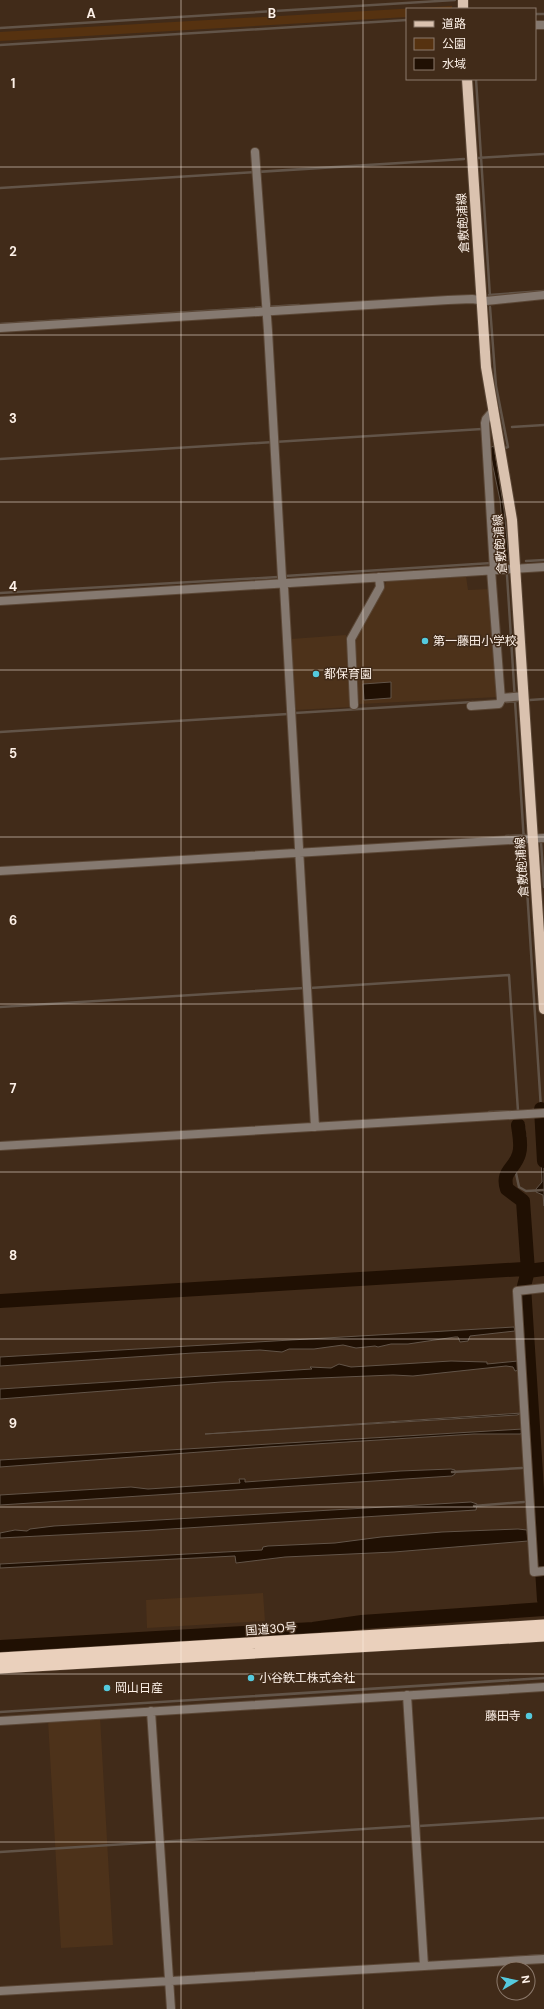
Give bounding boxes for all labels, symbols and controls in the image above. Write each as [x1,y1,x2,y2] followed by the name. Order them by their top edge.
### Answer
[86,5,96,22] text: A
[268,5,276,22] text: B
[406,8,536,80] legend
[442,16,466,32] text: 道路
[442,36,466,52] text: 公園
[442,56,466,72] text: 水域
[11,75,15,92] text: 1
[453,193,473,253] street label: 倉敷飽浦線
[9,243,17,260] text: 2
[9,410,17,427] text: 3
[489,513,511,575] street label: 倉敷飽浦線
[9,578,17,595] text: 4
[433,633,517,649] place label: 第一藤田小学校
[420,636,430,646] marker: 第一藤田小学校
[324,666,372,682] place label: 都保育園
[311,669,321,679] marker: 都保育園
[9,745,17,762] text: 5
[512,837,532,897] street label: 倉敷飽浦線
[9,912,17,929] text: 6
[10,1080,17,1097] text: 7
[9,1247,17,1264] text: 8
[9,1415,17,1432] text: 9
[245,1619,297,1639] street label: 国道30号
[259,1670,355,1686] place label: 小谷鉄工株式会社
[246,1673,256,1683] marker: 小谷鉄工株式会社
[115,1680,163,1696] place label: 岡山日産
[102,1683,112,1693] marker: 岡山日産
[485,1708,521,1724] place label: 藤田寺
[524,1711,534,1721] marker: 藤田寺
[496,1961,536,2001] north arrow
[518,1974,533,1984] text: N

